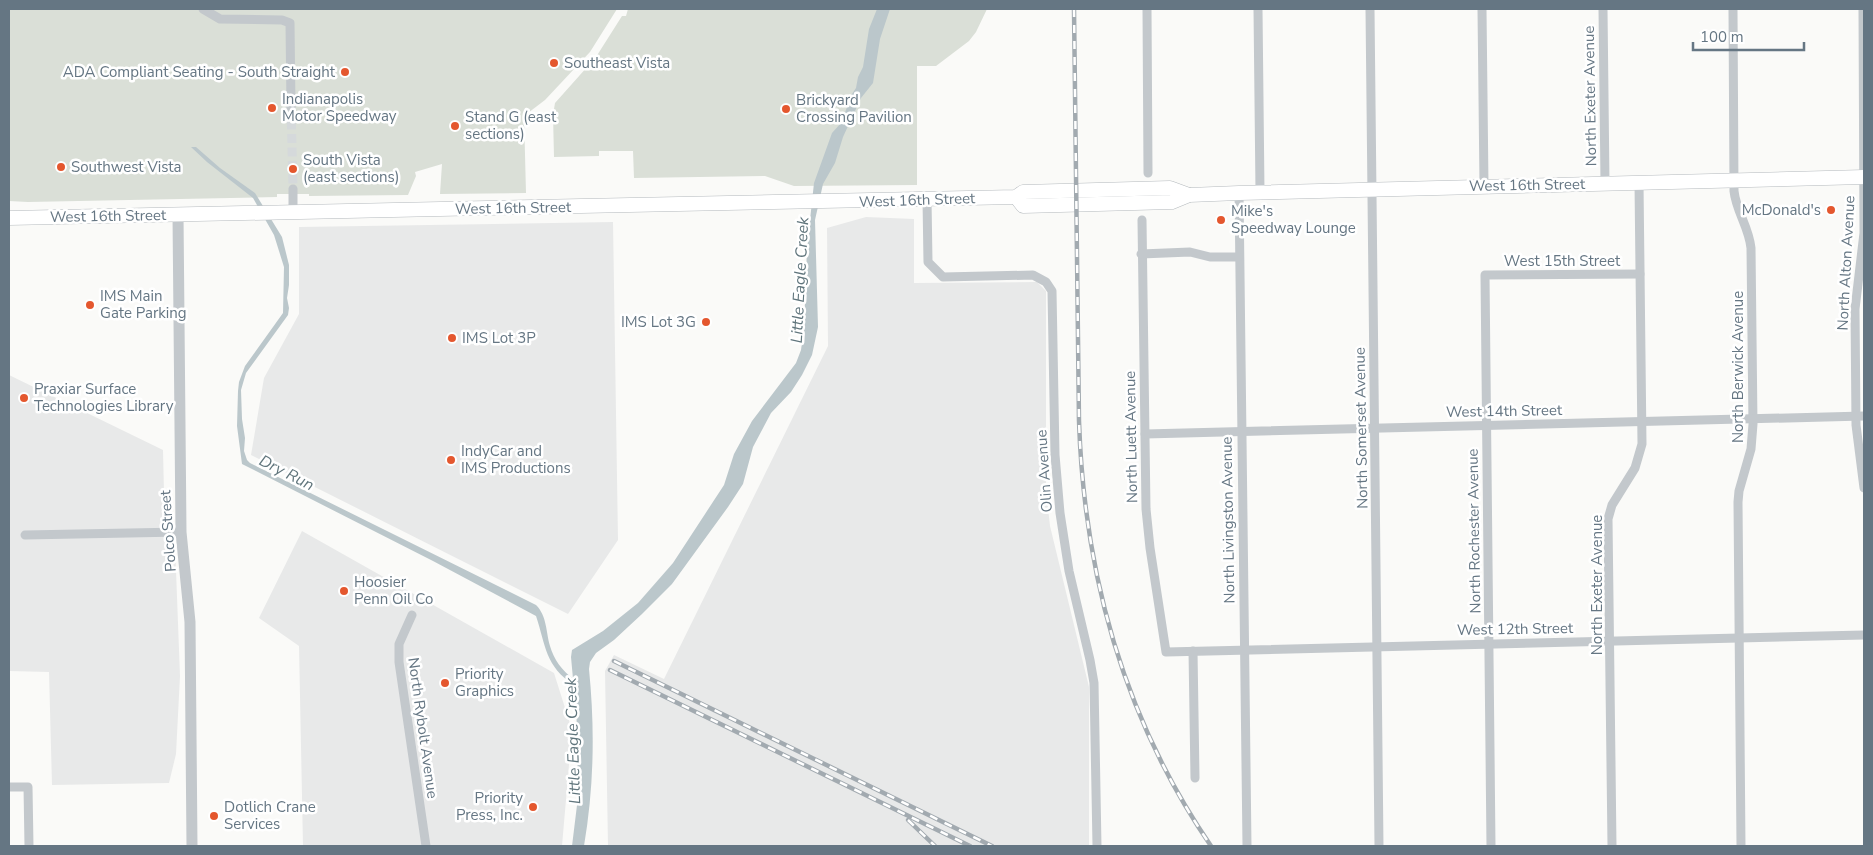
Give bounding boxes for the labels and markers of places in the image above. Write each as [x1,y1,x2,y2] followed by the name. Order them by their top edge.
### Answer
[564,53,670,73] place label: Southeast Vista
[548,57,560,69] marker: Southeast Vista
[63,62,336,82] place label: ADA Compliant Seating - South Straight
[339,66,351,78] marker: ADA Compliant Seating - South Straight
[282,89,397,126] place label: Indianapolis Motor Speedway
[796,90,912,127] place label: Brickyard Crossing Pavilion
[266,102,278,114] marker: Indianapolis Motor Speedway
[780,103,792,115] marker: Brickyard Crossing Pavilion
[465,107,557,144] place label: Stand G (east sections)
[449,120,461,132] marker: Stand G (east sections)
[303,150,400,187] place label: South Vista (east sections)
[71,157,182,177] place label: Southwest Vista
[55,161,67,173] marker: Southwest Vista
[287,163,299,175] marker: South Vista (east sections)
[1742,200,1821,220] place label: McDonald's
[1231,201,1356,238] place label: Mike's Speedway Lounge
[1825,204,1837,216] marker: McDonald's
[1215,214,1227,226] marker: Mike's Speedway Lounge
[100,286,187,323] place label: IMS Main Gate Parking
[84,299,96,311] marker: IMS Main Gate Parking
[621,312,696,332] place label: IMS Lot 3G
[700,316,712,328] marker: IMS Lot 3G
[462,328,536,348] place label: IMS Lot 3P
[446,332,458,344] marker: IMS Lot 3P
[34,379,174,416] place label: Praxiar Surface Technologies Library
[18,392,30,404] marker: Praxiar Surface Technologies Library
[461,441,571,478] place label: IndyCar and IMS Productions
[445,454,457,466] marker: IndyCar and IMS Productions
[354,572,433,609] place label: Hoosier Penn Oil Co
[338,585,350,597] marker: Hoosier Penn Oil Co
[455,664,514,701] place label: Priority Graphics
[439,677,451,689] marker: Priority Graphics
[456,788,523,825] place label: Priority Press, Inc.
[224,797,316,834] place label: Dotlich Crane Services
[527,801,539,813] marker: Priority Press, Inc.
[208,810,220,822] marker: Dotlich Crane Services

